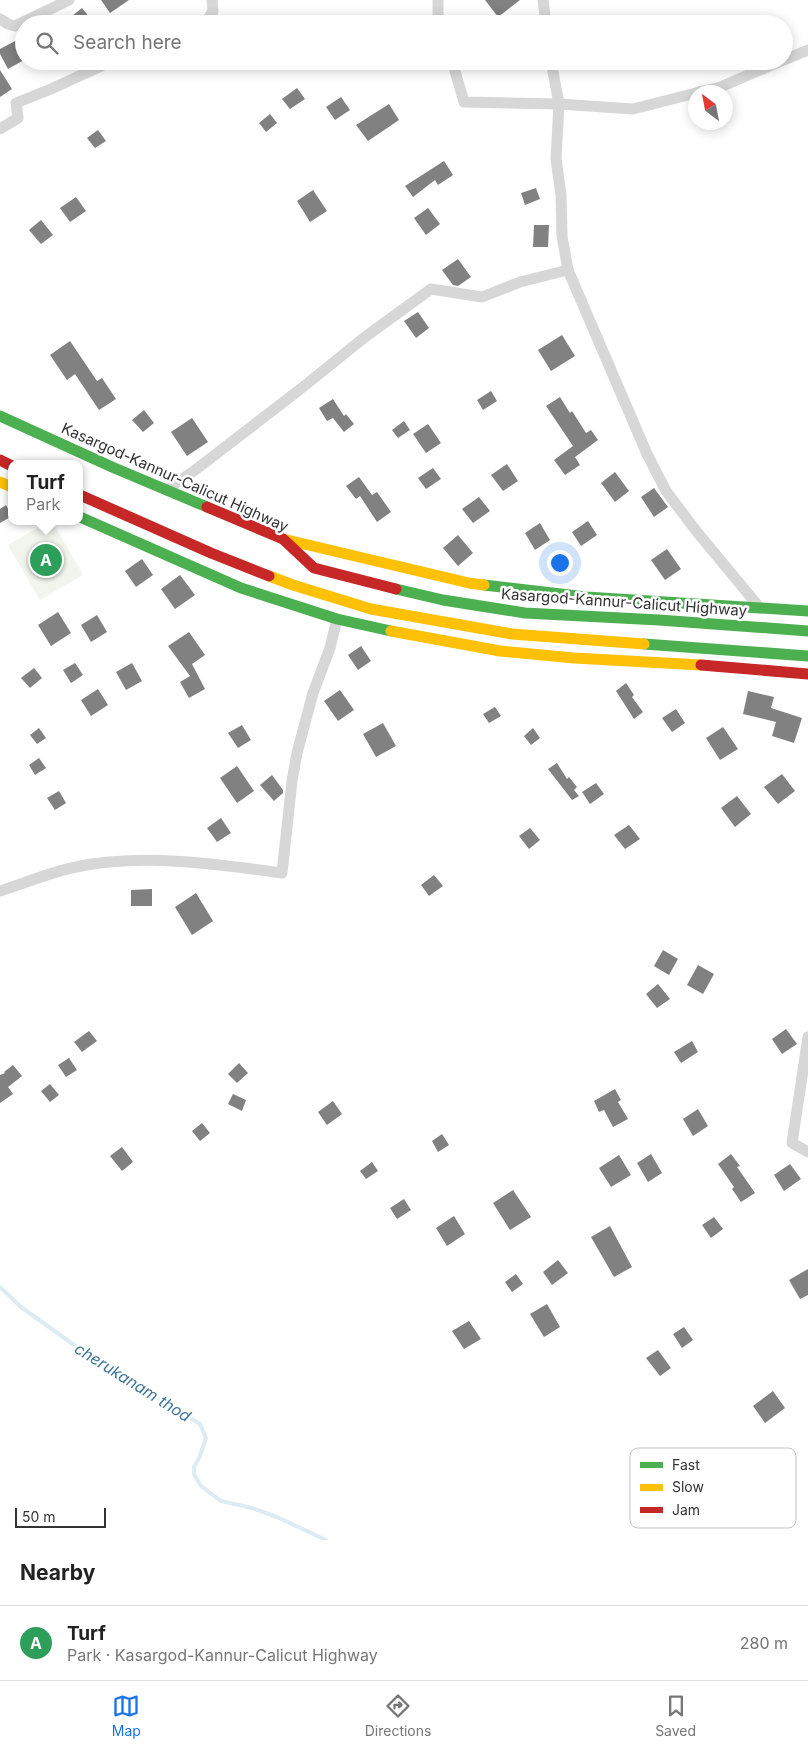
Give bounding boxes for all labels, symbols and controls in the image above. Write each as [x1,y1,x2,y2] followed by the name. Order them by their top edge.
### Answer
[15,15,793,70] search box
[33,29,61,57] icon: search
[73,31,182,54] text: Search here
[688,85,733,130] north arrow
[59,418,292,536] street label: Kasargod-Kannur-Calicut Highway
[8,460,83,525] popup
[26,471,65,494] text: Turf
[26,494,60,514] text: Park
[30,541,62,579] pin: A
[547,550,573,576] your location
[500,584,748,620] street label: Kasargod-Kannur-Calicut Highway
[71,1338,195,1426] water label: cherukanam thod
[630,1448,796,1528] legend
[672,1456,700,1473] text: Fast
[672,1478,704,1495] text: Slow
[672,1501,700,1518] text: Jam
[15,1505,106,1528] scale bar
[22,1508,56,1525] text: 50 m
[20,1560,95,1585] text: Nearby
[67,1622,106,1645] text: Turf
[30,1633,42,1653] text: A
[740,1633,788,1653] text: 280 m
[67,1645,378,1665] text: Park · Kasargod-Kannur-Calicut Highway
[112,1692,141,1739] tab: Map
[365,1692,431,1739] tab: Directions
[655,1692,696,1739] tab: Saved

